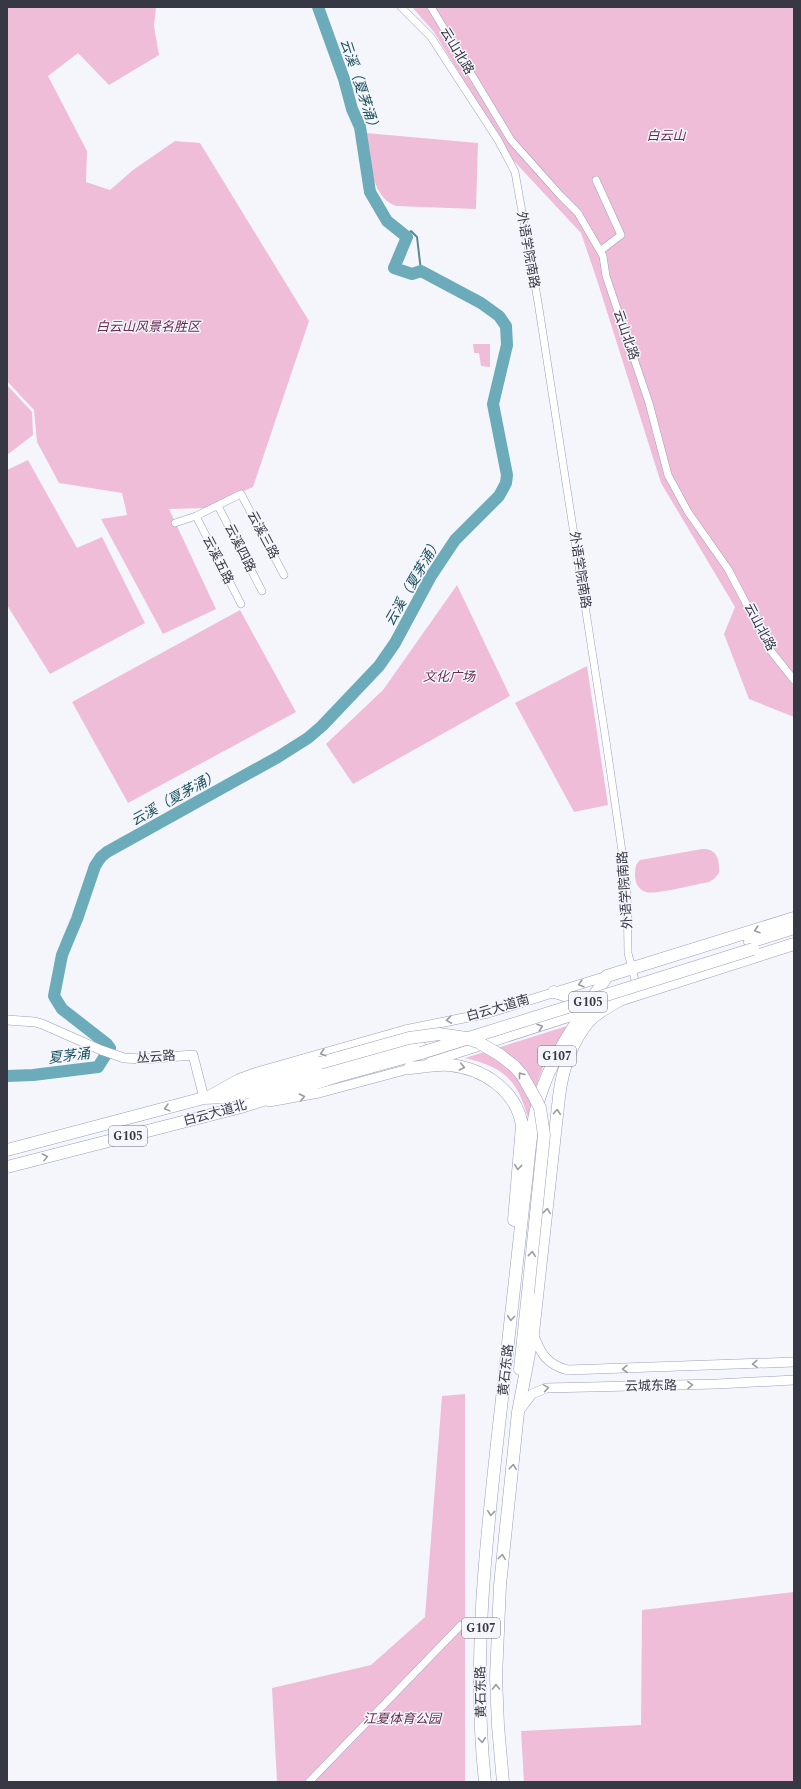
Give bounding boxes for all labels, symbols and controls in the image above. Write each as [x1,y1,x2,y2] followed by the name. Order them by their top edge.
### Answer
[435,24,479,78] street label: 云山北路
[335,36,385,136] water label: 云溪（夏茅涌）
[646,126,686,146] park label: 白云山
[511,210,545,290] street label: 外语学院南路
[608,307,644,363] street label: 云山北路
[96,317,202,337] park label: 白云山风景名胜区
[242,507,284,563] street label: 云溪三路
[219,520,261,576] street label: 云溪四路
[564,530,596,610] street label: 外语学院南路
[197,532,239,588] street label: 云溪五路
[379,534,447,630] water label: 云溪（夏茅涌）
[739,599,781,655] street label: 云山北路
[423,667,476,687] park label: 文化广场
[127,765,223,831] water label: 云溪（夏茅涌）
[612,850,638,930] street label: 外语学院南路
[754,925,761,934] one-way arrow
[577,979,584,988] one-way arrow
[464,989,532,1027] street label: 白云大道南
[569,992,607,1012] road number: G105
[446,1015,452,1024] one-way arrow
[537,1023,544,1032] one-way arrow
[47,1043,93,1069] water label: 夏茅涌
[136,1046,176,1068] street label: 丛云路
[538,1046,576,1066] road number: G107
[320,1048,327,1057] one-way arrow
[459,1063,465,1071] one-way arrow
[519,1072,526,1079] one-way arrow
[299,1093,305,1101] one-way arrow
[181,1095,249,1131] street label: 白云大道北
[163,1104,170,1112] one-way arrow
[552,1109,561,1115] one-way arrow
[109,1126,147,1146] road number: G105
[42,1154,48,1162] one-way arrow
[514,1164,523,1170] one-way arrow
[542,1208,551,1214] one-way arrow
[527,1251,536,1257] one-way arrow
[507,1315,516,1321] one-way arrow
[493,1343,519,1397] street label: 黄石东路
[752,1360,758,1369] one-way arrow
[622,1365,628,1373] one-way arrow
[625,1376,677,1396] street label: 云城东路
[687,1381,693,1389] one-way arrow
[543,1385,550,1393] one-way arrow
[508,1463,517,1470] one-way arrow
[487,1510,496,1516] one-way arrow
[497,1554,506,1561] one-way arrow
[462,1618,500,1638] road number: G107
[471,1666,491,1718] street label: 黄石东路
[492,1684,500,1690] one-way arrow
[363,1709,443,1729] park label: 江夏体育公园
[478,1737,487,1743] one-way arrow

